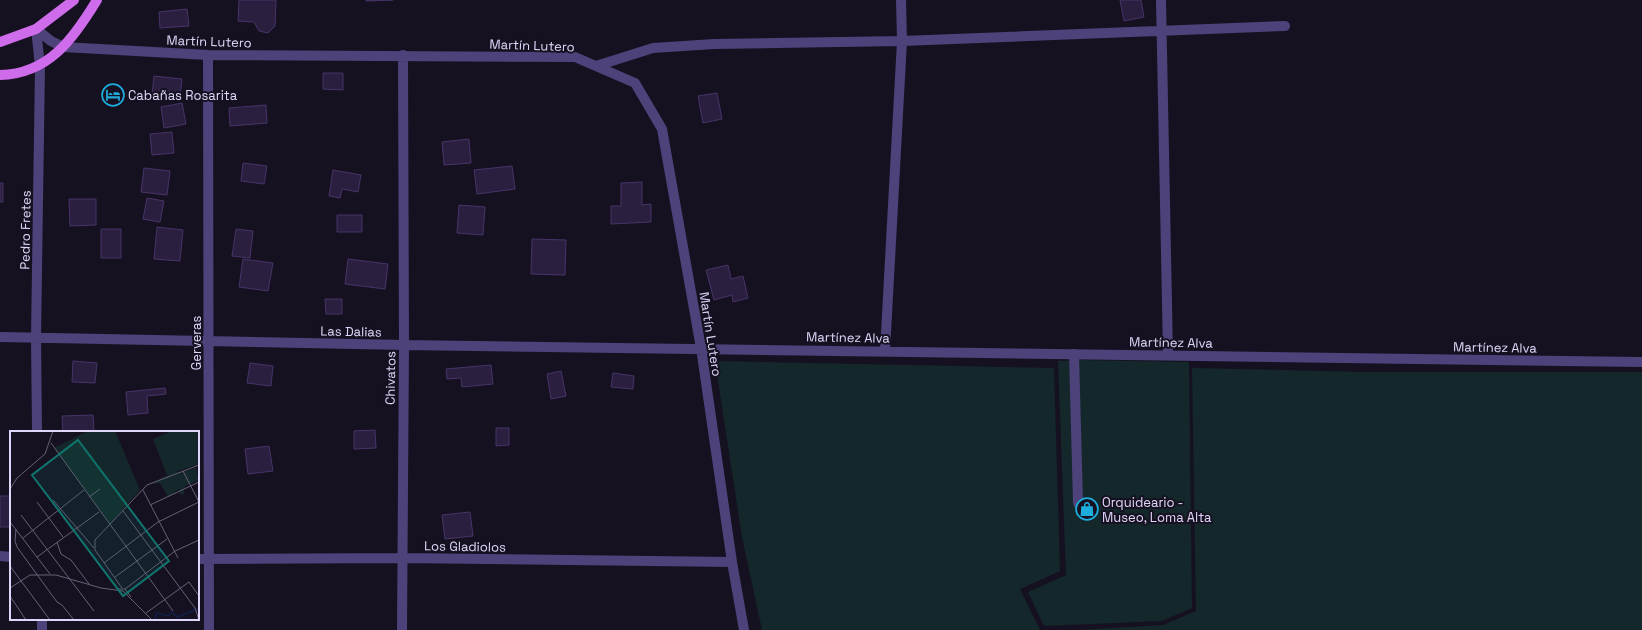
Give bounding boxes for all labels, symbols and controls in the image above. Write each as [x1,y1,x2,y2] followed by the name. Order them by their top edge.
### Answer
[166,32,252,51] street label: Martín Lutero
[489,36,575,55] street label: Martín Lutero
[100,82,126,108] hotel icon: Cabañas Rosarita
[128,87,238,104] place label: Cabañas Rosarita
[16,190,35,270] street label: Pedro Fretes
[695,291,726,378] street label: Martín Lutero
[188,316,205,370] street label: Gerveras
[320,322,382,341] street label: Las Dalias
[806,328,891,347] street label: Martínez Alva
[1129,333,1214,352] street label: Martínez Alva
[1453,338,1538,357] street label: Martínez Alva
[382,351,399,405] street label: Chivatos
[10,431,199,620] inset map
[1102,494,1212,526] place label: Orquideario - Museo, Loma Alta
[1074,496,1100,522] shop icon: Orquideario - Museo, Loma Alta
[424,537,506,556] street label: Los Gladiolos

